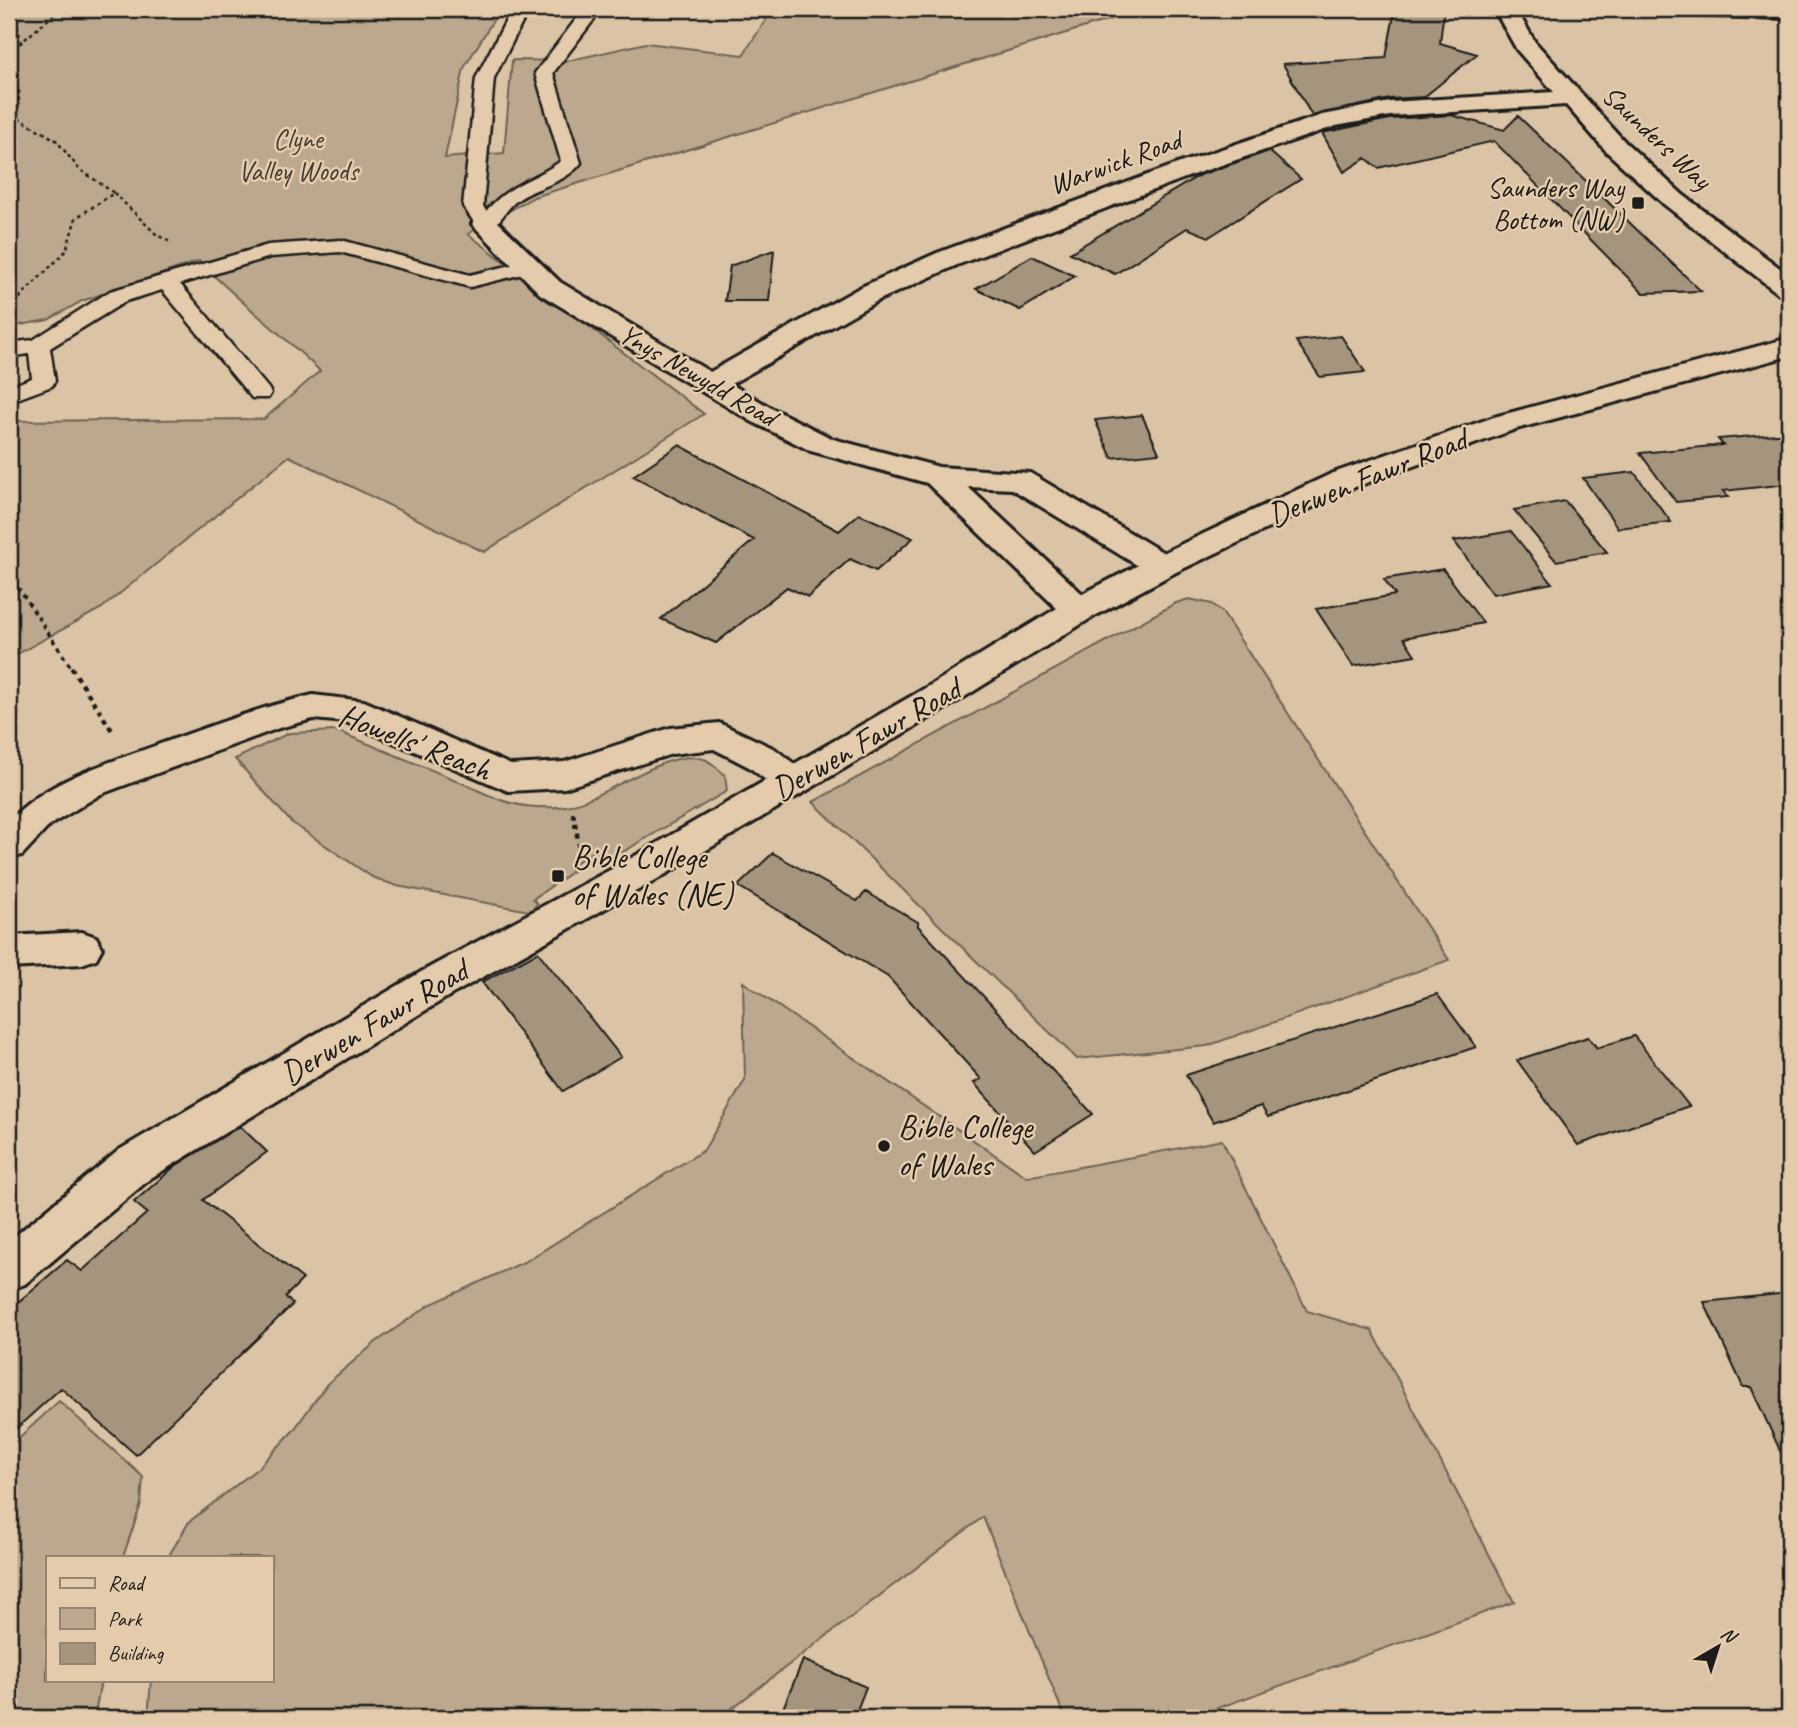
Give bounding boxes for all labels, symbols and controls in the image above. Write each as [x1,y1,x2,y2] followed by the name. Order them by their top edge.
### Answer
[1595,77,1721,198] street label: Saunders Way
[238,121,360,188] park label: Clyne Valley Woods
[1044,121,1189,202] street label: Warwick Road
[1487,170,1626,237] place label: Saunders Way Bottom (NW)
[1630,195,1646,211] marker: Saunders Way Bottom (NW)
[613,316,786,436] street label: Ynys Newydd Road
[1261,416,1478,536] street label: Derwen Fawr Road
[764,665,972,810] street label: Derwen Fawr Road
[333,694,499,791] street label: Howells' Reach
[572,836,735,916] place label: Bible College of Wales (NE)
[550,868,566,884] marker: Bible College of Wales (NE)
[273,947,480,1094] street label: Derwen Fawr Road
[898,1106,1034,1186] place label: Bible College of Wales
[876,1138,892,1154] marker: Bible College of Wales
[46,1556,273,1682] legend
[108,1570,147,1596] text: Road
[108,1606,143,1632] text: Park
[1682,1612,1752,1682] north arrow
[1716,1622,1743,1650] text: N
[108,1640,165,1666] text: Building

